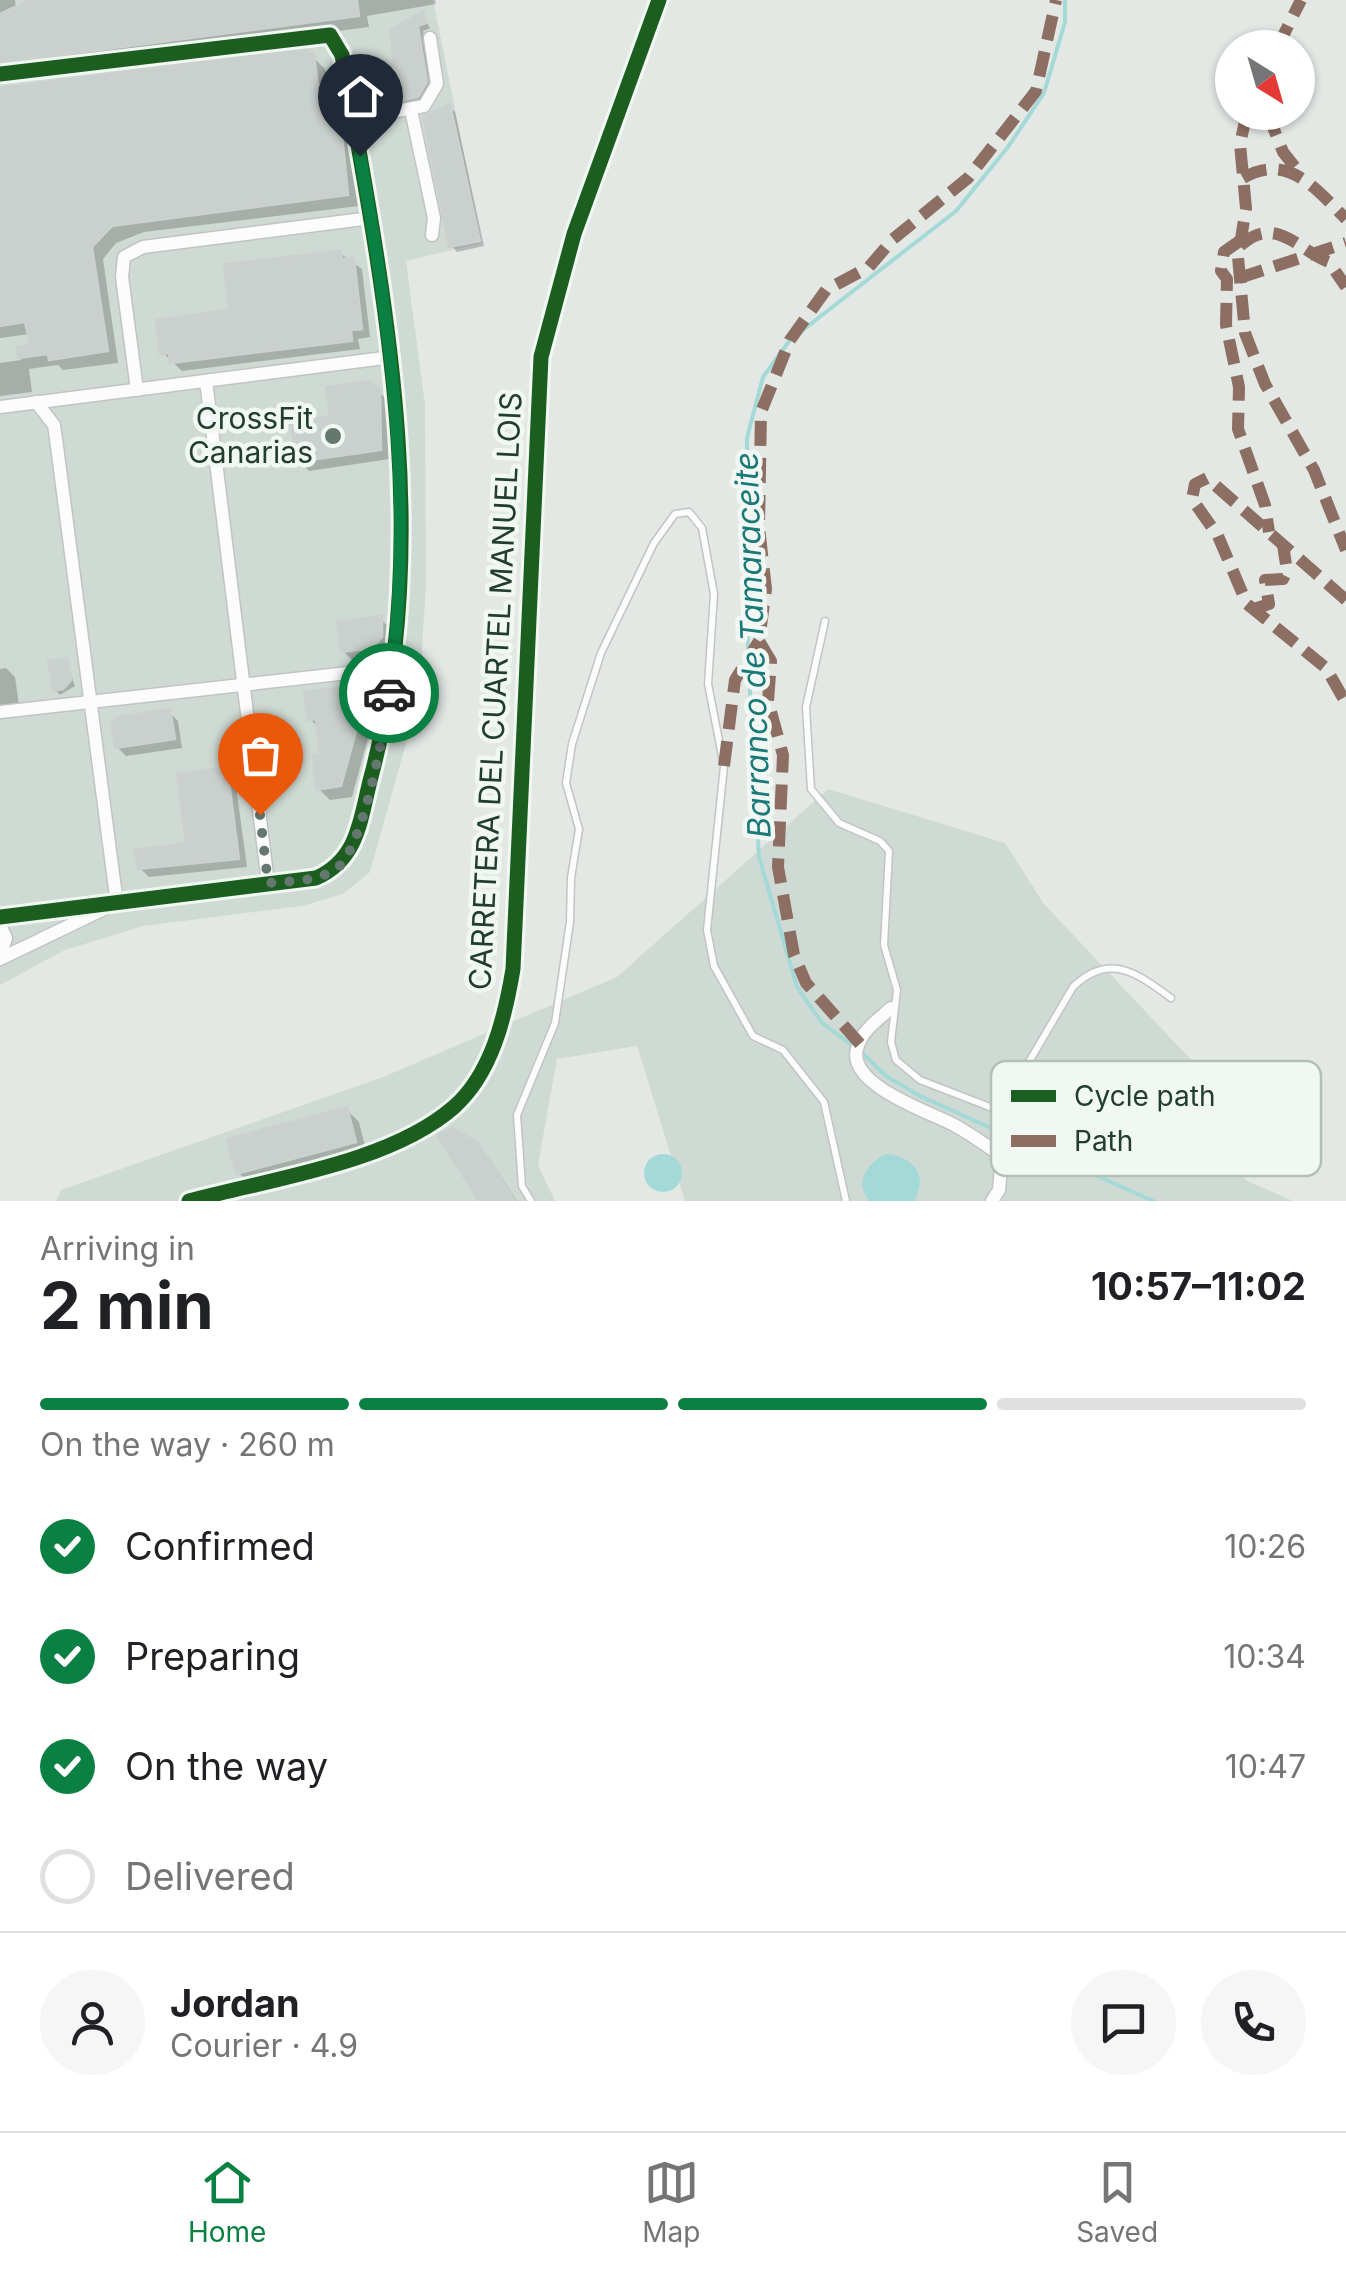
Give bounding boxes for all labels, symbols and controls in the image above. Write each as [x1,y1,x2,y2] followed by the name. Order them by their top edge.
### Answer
[1215,30,1315,130] north arrow
[1215,30,1315,130] map controls
[318,54,403,157] pin
[333,69,388,124] icon: home
[461,391,529,991] street label: CARRETERA DEL CUARTEL MANUEL LOIS
[188,400,313,470] place label: CrossFit Canarias
[322,425,344,447] marker: CrossFit Canarias
[726,451,779,839] water label: Barranco de Tamaraceite
[339,643,439,743] courier
[362,666,417,721] icon: car
[218,713,303,816] pin
[233,728,288,783] icon: bag
[991,1061,1321,1176] legend
[1074,1079,1215,1113] text: Cycle path
[1074,1124,1133,1158] text: Path
[40,1229,195,1268] text: Arriving in
[1091,1263,1306,1309] text: 10:57–11:02
[40,1266,214,1345] text: 2 min
[40,1425,335,1464] text: On the way · 260 m
[40,1519,95,1574] icon: check
[125,1523,315,1569] text: Confirmed
[1224,1527,1306,1566] text: 10:26
[40,1629,95,1684] icon: check
[125,1633,300,1679] text: Preparing
[1223,1637,1306,1676] text: 10:34
[40,1739,95,1794] icon: check
[125,1743,328,1789] text: On the way
[1225,1747,1306,1786] text: 10:47
[125,1853,295,1899] text: Delivered
[40,1970,145,2075] button: person
[1071,1970,1176,2075] button: chat
[1201,1970,1306,2075] button: phone
[170,1980,300,2026] text: Jordan
[170,2026,358,2065] text: Courier · 4.9
[188,2155,266,2249] tab: Home
[642,2155,700,2249] tab: Map
[1076,2155,1158,2249] tab: Saved

